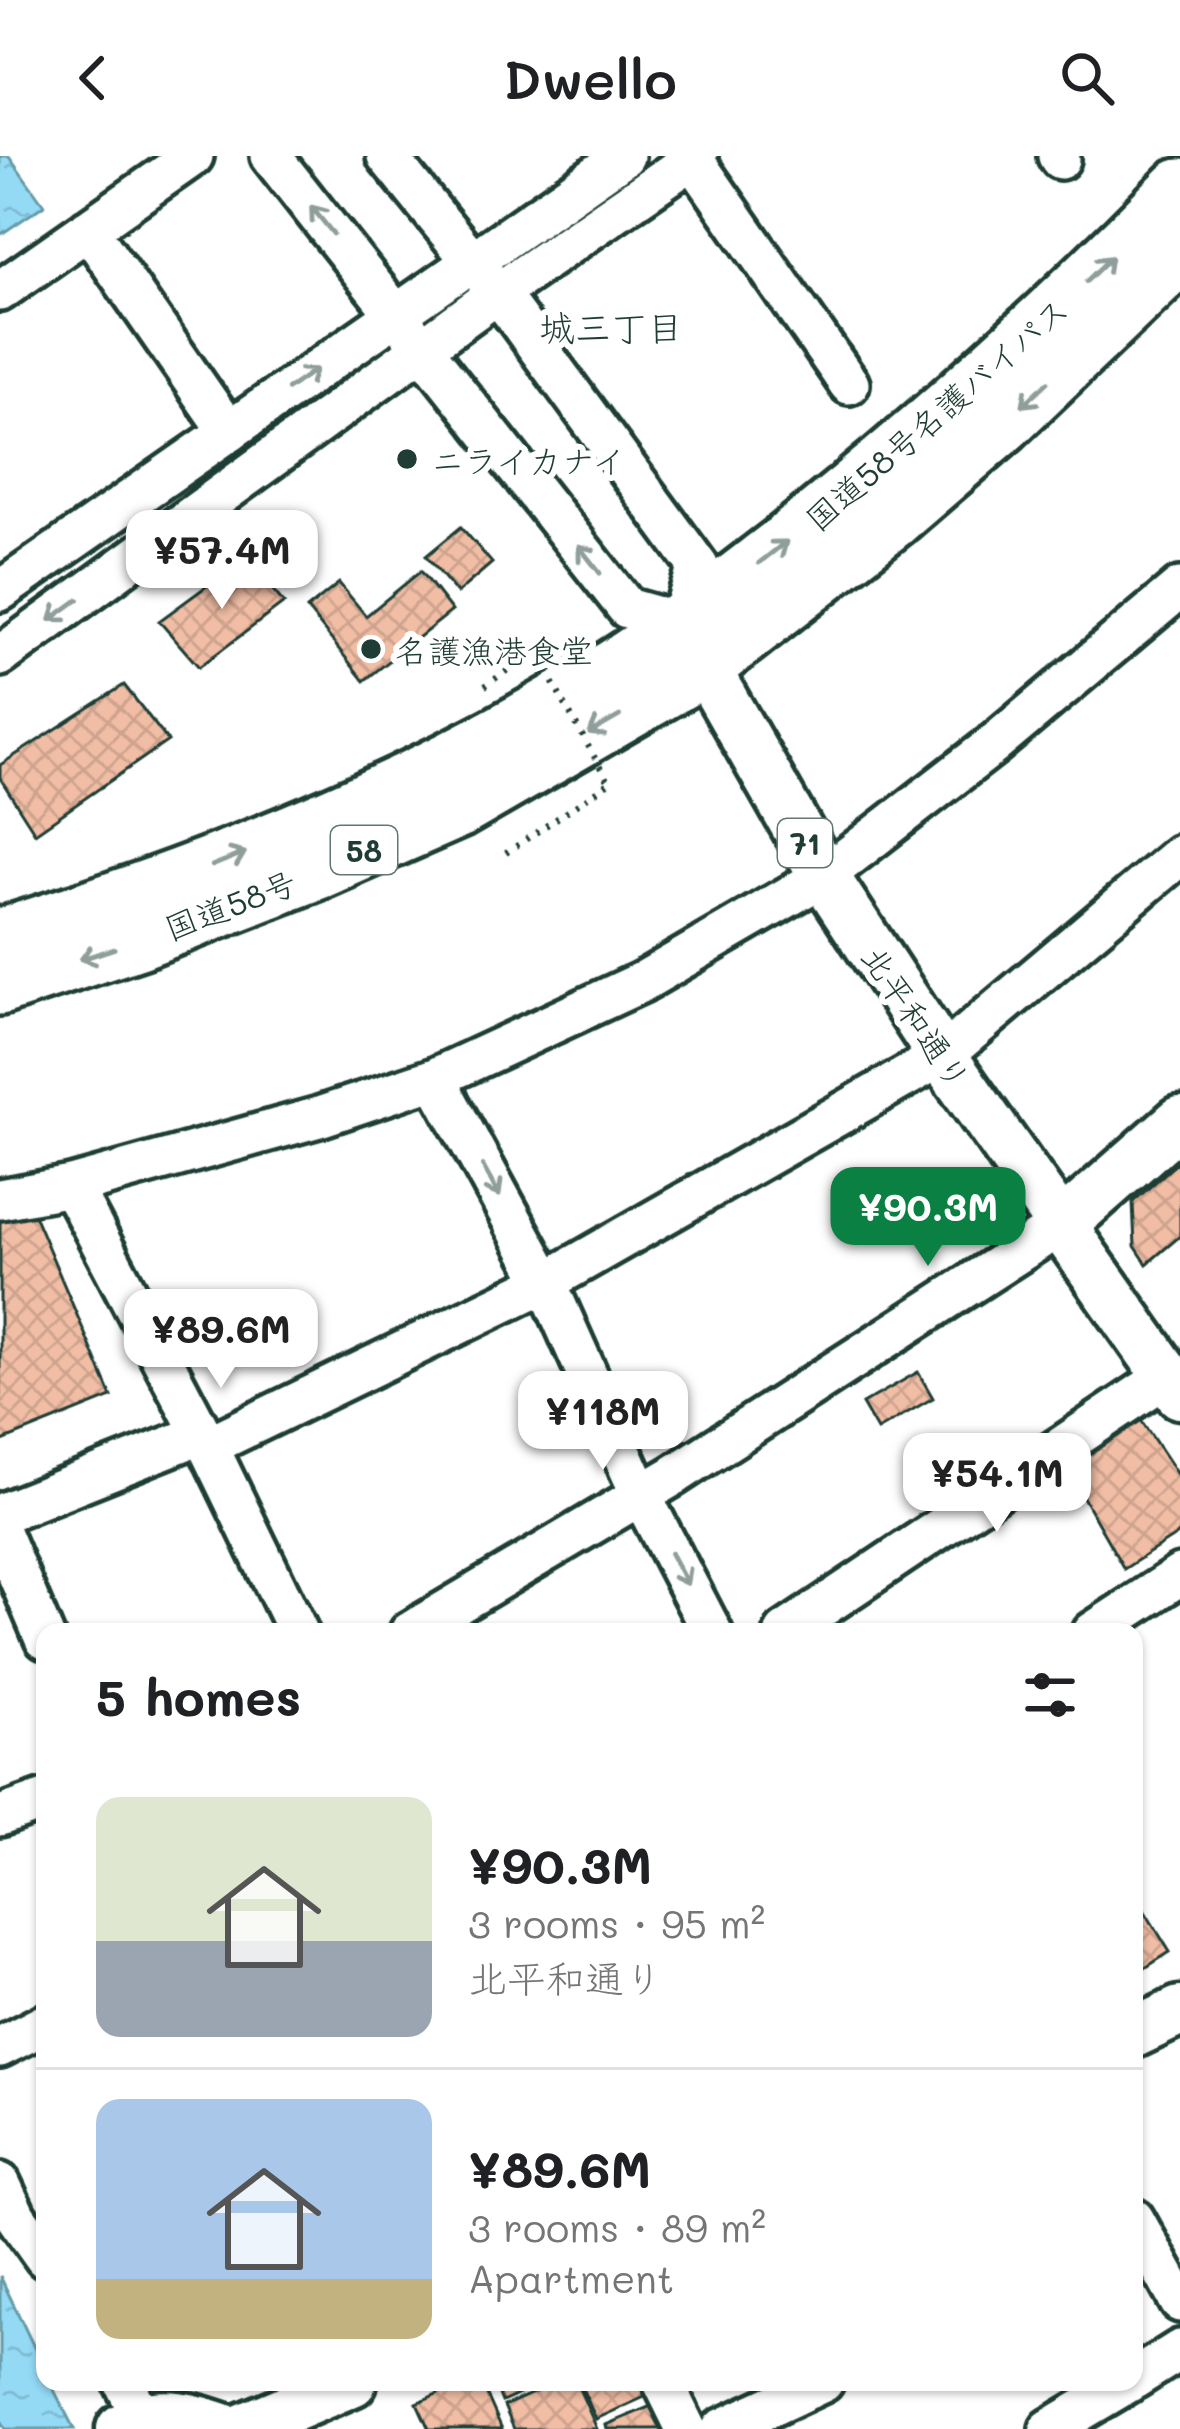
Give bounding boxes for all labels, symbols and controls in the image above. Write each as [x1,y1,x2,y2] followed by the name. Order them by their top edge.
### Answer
[503,43,677,114] text: Dwello
[60,45,126,111] icon: back
[1054,45,1120,111] icon: search
[309,204,336,236] one-way arrow
[1084,255,1113,284] one-way arrow
[795,287,1077,539] street label: 国道58号名護バイパス
[539,303,683,350] district label: 城三丁目
[285,367,318,392] one-way arrow
[1020,380,1050,407] one-way arrow
[431,438,625,481] place label: ニライカナイ
[394,446,420,472] marker: ニライカナイ
[124,510,320,612] pin: ¥57.4M
[153,523,291,574] text: ¥57.4M
[757,539,789,566] one-way arrow
[576,544,603,576] one-way arrow
[48,597,81,622] one-way arrow
[395,628,593,671] place label: 名護漁港食堂
[358,636,384,662] marker: 名護漁港食堂
[587,713,622,737] one-way arrow
[778,819,832,867] road number: 71
[331,826,397,874] road number: 58
[210,846,247,868] one-way arrow
[158,859,302,949] street label: 国道58号
[853,937,981,1097] street label: 北平和通り
[79,945,117,967] one-way arrow
[480,1162,503,1197] one-way arrow
[830,1167,1026,1269] pin: ¥90.3M
[857,1180,999,1231] text: ¥90.3M
[123,1289,319,1391] pin: ¥89.6M
[151,1302,291,1353] text: ¥89.6M
[519,1371,687,1473] pin: ¥118M
[545,1384,661,1435] text: ¥118M
[899,1433,1095,1535] pin: ¥54.1M
[930,1446,1064,1497] text: ¥54.1M
[669,1550,692,1586] one-way arrow
[96,1662,301,1729] text: 5 homes
[1017,1662,1083,1728] icon: filters
[468,1830,652,1897] text: ¥90.3M
[192,1845,336,1989] icon: home
[468,1897,765,1948] text: 3 rooms · 95 m²
[468,1952,663,2003] text: 北平和通り
[468,2134,652,2201] text: ¥89.6M
[192,2147,336,2291] icon: home
[468,2201,766,2252] text: 3 rooms · 89 m²
[468,2252,674,2303] text: Apartment

